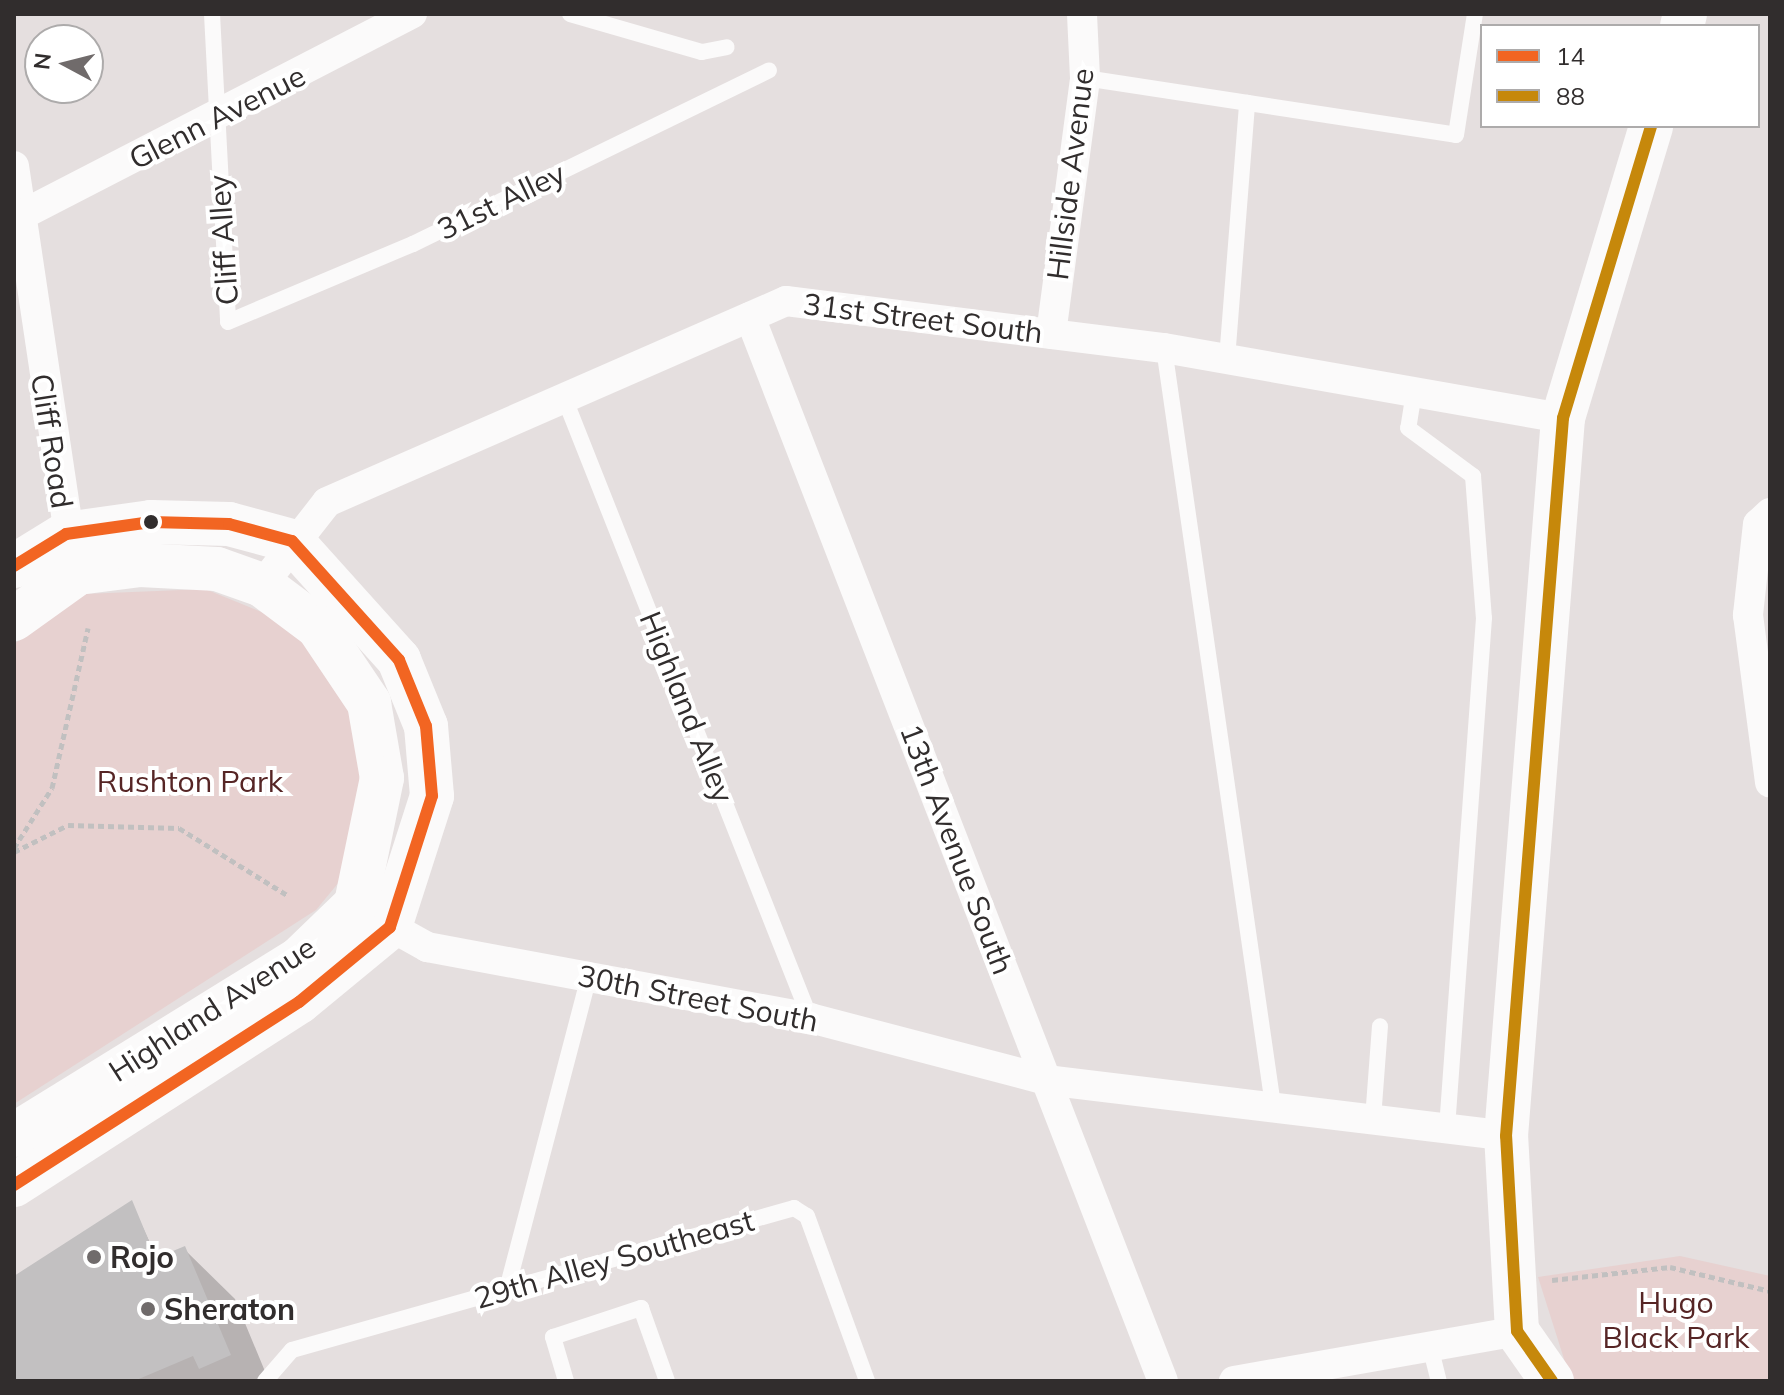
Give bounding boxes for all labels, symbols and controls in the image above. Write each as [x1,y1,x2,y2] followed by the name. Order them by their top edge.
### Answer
[24,24,104,104] north arrow
[1480,24,1760,128] legend
[1556,41,1585,71] text: 14
[27,51,57,71] text: N
[123,57,311,177] street label: Glenn Avenue
[1039,66,1101,282] street label: Hillside Avenue
[1556,81,1585,111] text: 88
[431,155,571,247] street label: 31st Alley
[200,173,246,307] street label: Cliff Alley
[801,285,1045,351] street label: 31st Street South
[24,371,80,511] street label: Cliff Road
[143,514,159,530] unlabelled marker
[632,606,742,808] street label: Highland Alley
[893,719,1021,979] street label: 13th Avenue South
[97,763,283,799] park label: Rushton Park
[102,929,322,1089] street label: Highland Avenue
[575,957,821,1039] street label: 30th Street South
[470,1202,758,1316] street label: 29th Alley Southeast
[110,1239,174,1275] place label: Rojo
[85,1248,103,1266] marker: Rojo
[1603,1284,1749,1354] park label: Hugo Black Park
[164,1291,295,1327] place label: Sheraton
[139,1300,157,1318] marker: Sheraton

